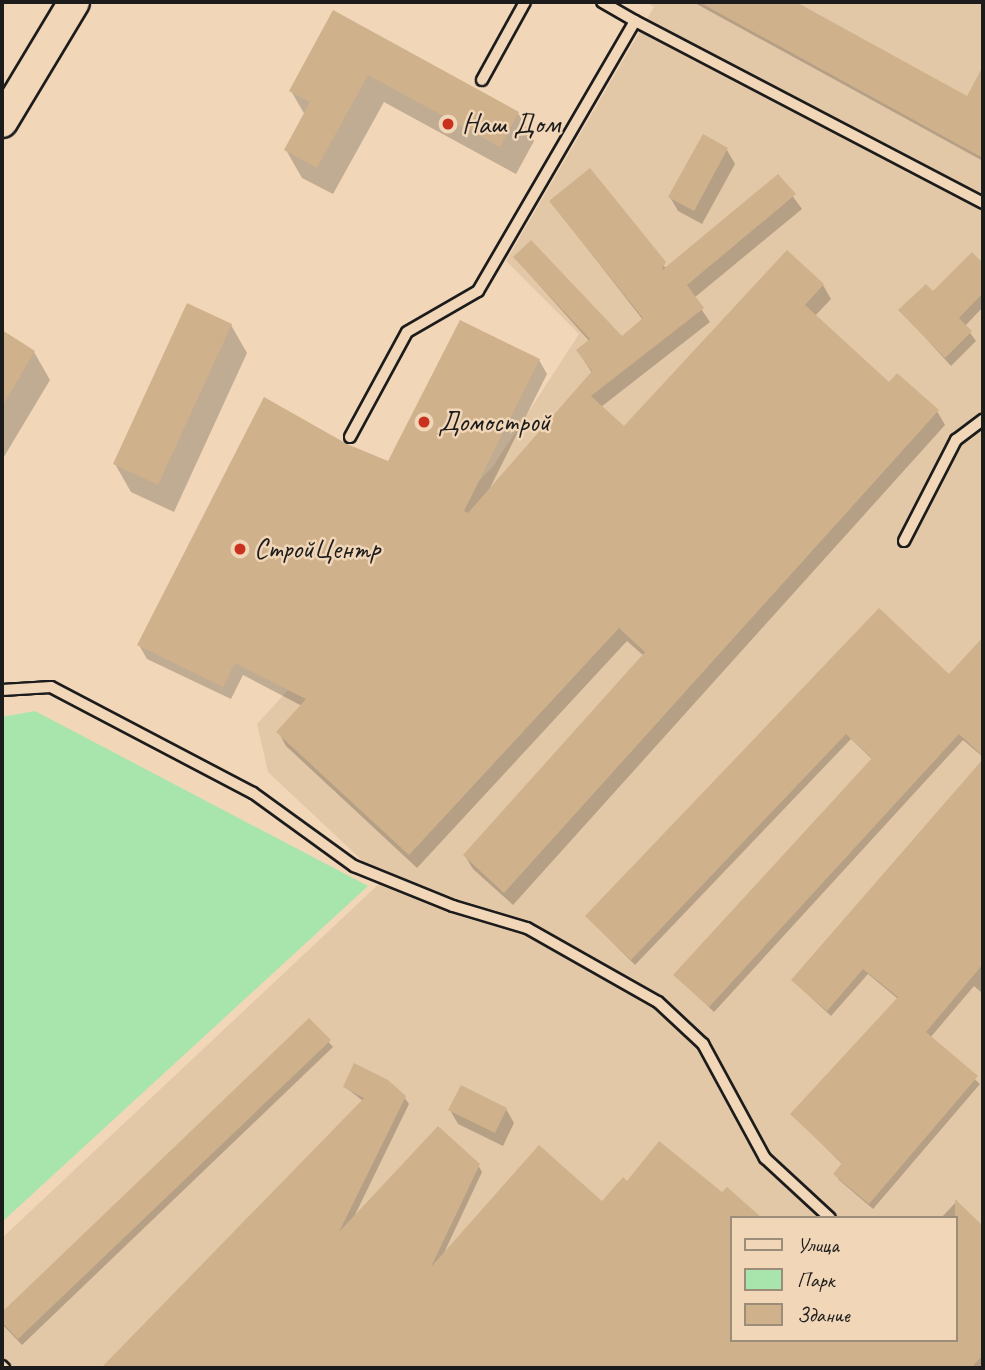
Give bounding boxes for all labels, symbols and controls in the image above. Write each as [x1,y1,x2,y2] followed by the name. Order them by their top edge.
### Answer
[462,107,558,141] place label: Наш Дом
[440,116,456,132] marker: Наш Дом
[438,405,550,439] place label: Домострой
[416,414,432,430] marker: Домострой
[254,532,380,566] place label: СтройЦентр
[232,541,248,557] marker: СтройЦентр
[730,1216,957,1342] legend
[797,1232,839,1258] text: Улица
[797,1267,834,1293] text: Парк
[797,1302,850,1328] text: Здание

